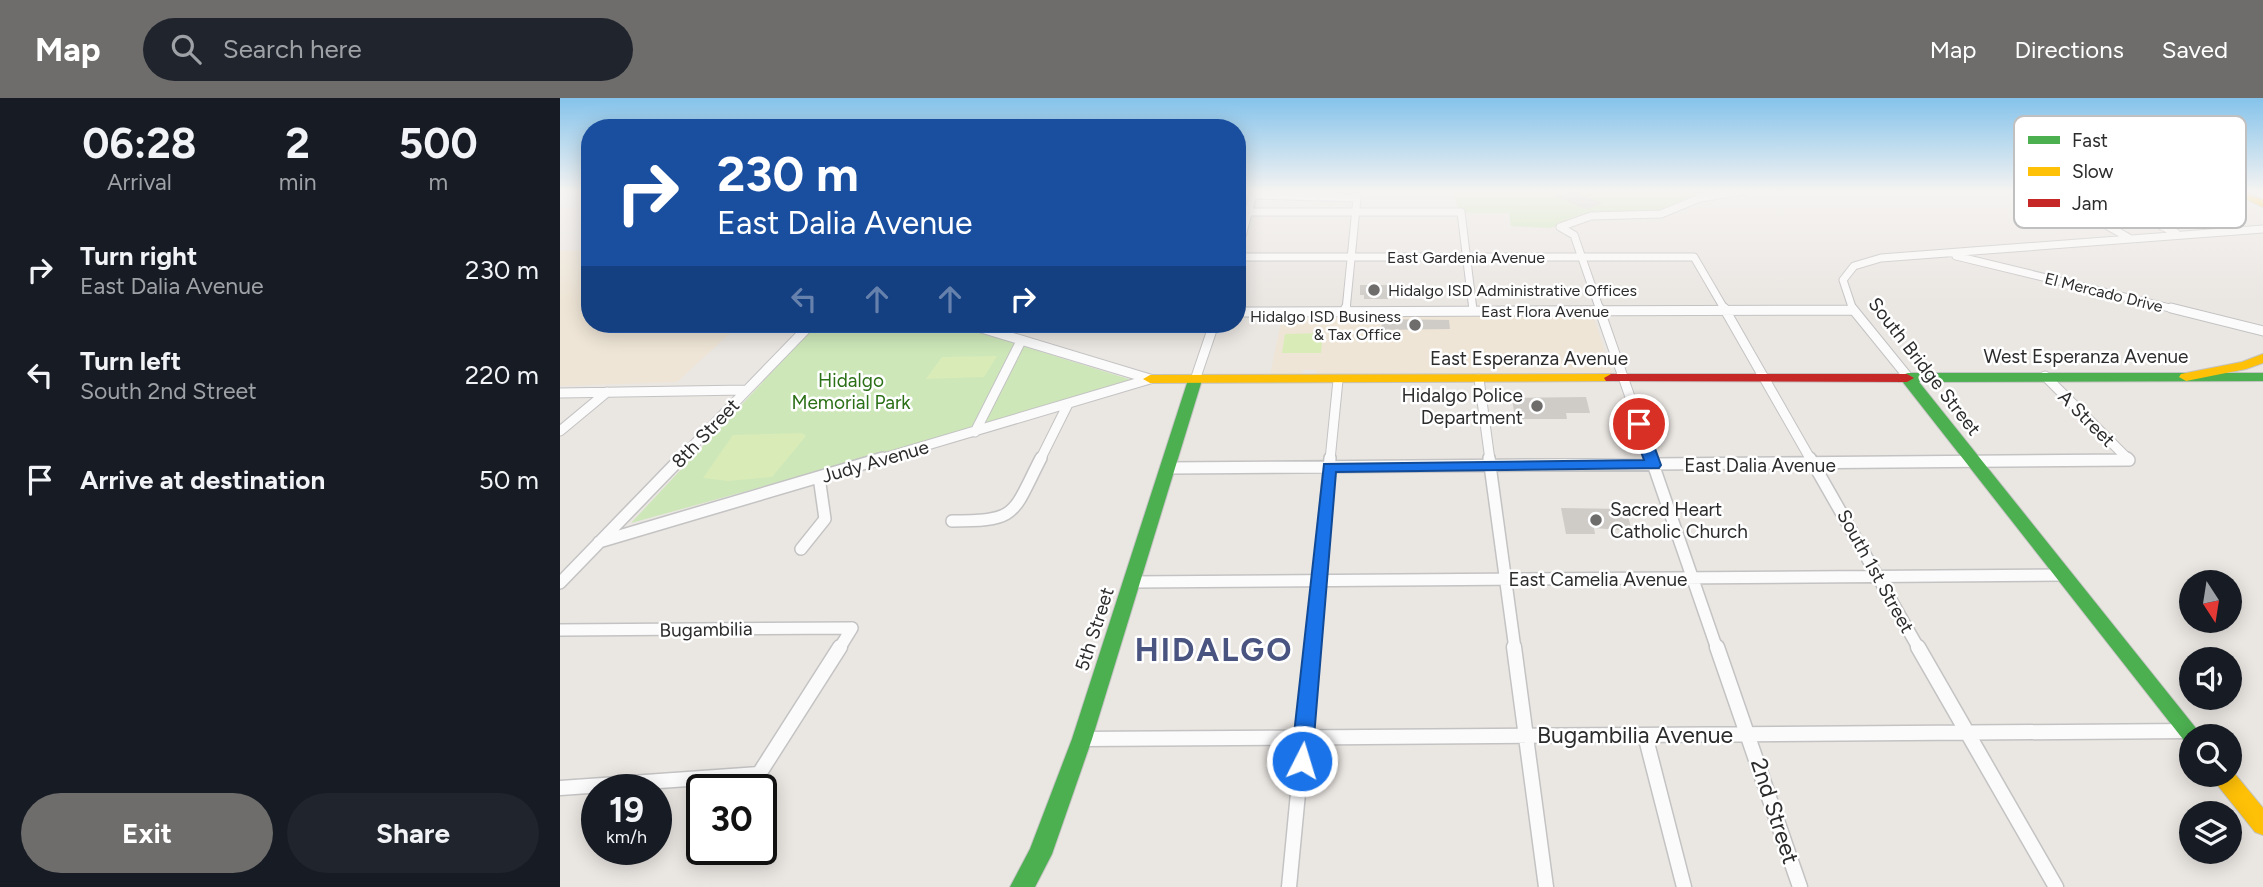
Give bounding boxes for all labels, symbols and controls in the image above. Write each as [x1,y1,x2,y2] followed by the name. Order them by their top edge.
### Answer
[143,18,633,81] search box
[35,30,101,69] text: Map
[167,30,205,68] icon: search
[223,33,362,65] text: Search here
[1930,35,1976,64] text: Map
[2014,35,2124,64] text: Directions
[2162,35,2228,64] text: Saved
[2014,116,2246,228] legend
[82,118,197,169] text: 06:28
[286,118,310,169] text: 2
[399,118,478,169] text: 500
[2072,129,2108,152] text: Fast
[717,144,859,203] text: 230 m
[602,147,693,238] icon: right
[2072,160,2114,183] text: Slow
[107,168,172,196] text: Arrival
[279,168,317,196] text: min
[428,168,448,196] text: m
[2072,192,2108,215] text: Jam
[717,204,972,242] text: East Dalia Avenue
[80,240,197,272] text: Turn right
[1387,248,1545,267] street label: East Gardenia Avenue
[21,251,59,289] icon: right
[465,254,539,286] text: 230 m
[2043,269,2165,316] street label: El Mercado Drive
[80,272,264,300] text: East Dalia Avenue
[785,280,823,318] icon: left
[858,280,896,318] icon: ahead
[931,280,969,318] icon: ahead
[1004,280,1042,318] icon: right
[1388,281,1637,300] place label: Hidalgo ISD Administrative Offices
[1366,282,1382,298] marker: Hidalgo ISD Administrative Offices
[1864,293,1986,440] street label: South Bridge Street
[1481,302,1609,321] street label: East Flora Avenue
[1250,307,1401,344] place label: Hidalgo ISD Business & Tax Office
[1407,317,1423,333] marker: Hidalgo ISD Business & Tax Office
[80,345,181,377] text: Turn left
[1984,345,2188,368] street label: West Esperanza Avenue
[1430,347,1628,370] street label: East Esperanza Avenue
[21,356,59,394] icon: left
[465,359,539,391] text: 220 m
[791,369,911,414] park label: Hidalgo Memorial Park
[80,377,257,405] text: South 2nd Street
[1401,384,1523,429] place label: Hidalgo Police Department
[2053,385,2120,452] street label: A Street
[667,394,744,473] street label: 8th Street
[1609,394,1669,454] pin
[1529,398,1545,414] marker: Hidalgo Police Department
[1620,405,1658,443] icon: arrive
[819,435,931,488] street label: Judy Avenue
[1684,454,1836,477] street label: East Dalia Avenue
[21,461,59,499] icon: arrive
[80,464,325,496] text: Arrive at destination
[479,464,539,496] text: 50 m
[1610,498,1748,543] place label: Sacred Heart Catholic Church
[1832,506,1919,637] street label: South 1st Street
[1588,512,1604,528] marker: Sacred Heart Catholic Church
[1509,568,1687,591] street label: East Camelia Avenue
[2179,570,2242,634] north arrow
[2179,570,2242,864] map controls
[1070,584,1119,674] street label: 5th Street
[659,617,753,642] street label: Bugambilia
[1135,631,1293,669] district label: HIDALGO
[2179,647,2242,710] button: sound
[1537,721,1733,749] street label: Bugambilia Avenue
[1265,724,1339,798] position arrow
[2179,724,2242,787] button: search
[1745,755,1805,867] street label: 2nd Street
[686,774,777,865] speed limit sign: 30
[609,789,644,831] text: 19
[21,793,273,873] button: Exit
[287,793,539,873] button: Share
[2179,801,2242,864] button: layers
[606,826,647,848] text: km/h

